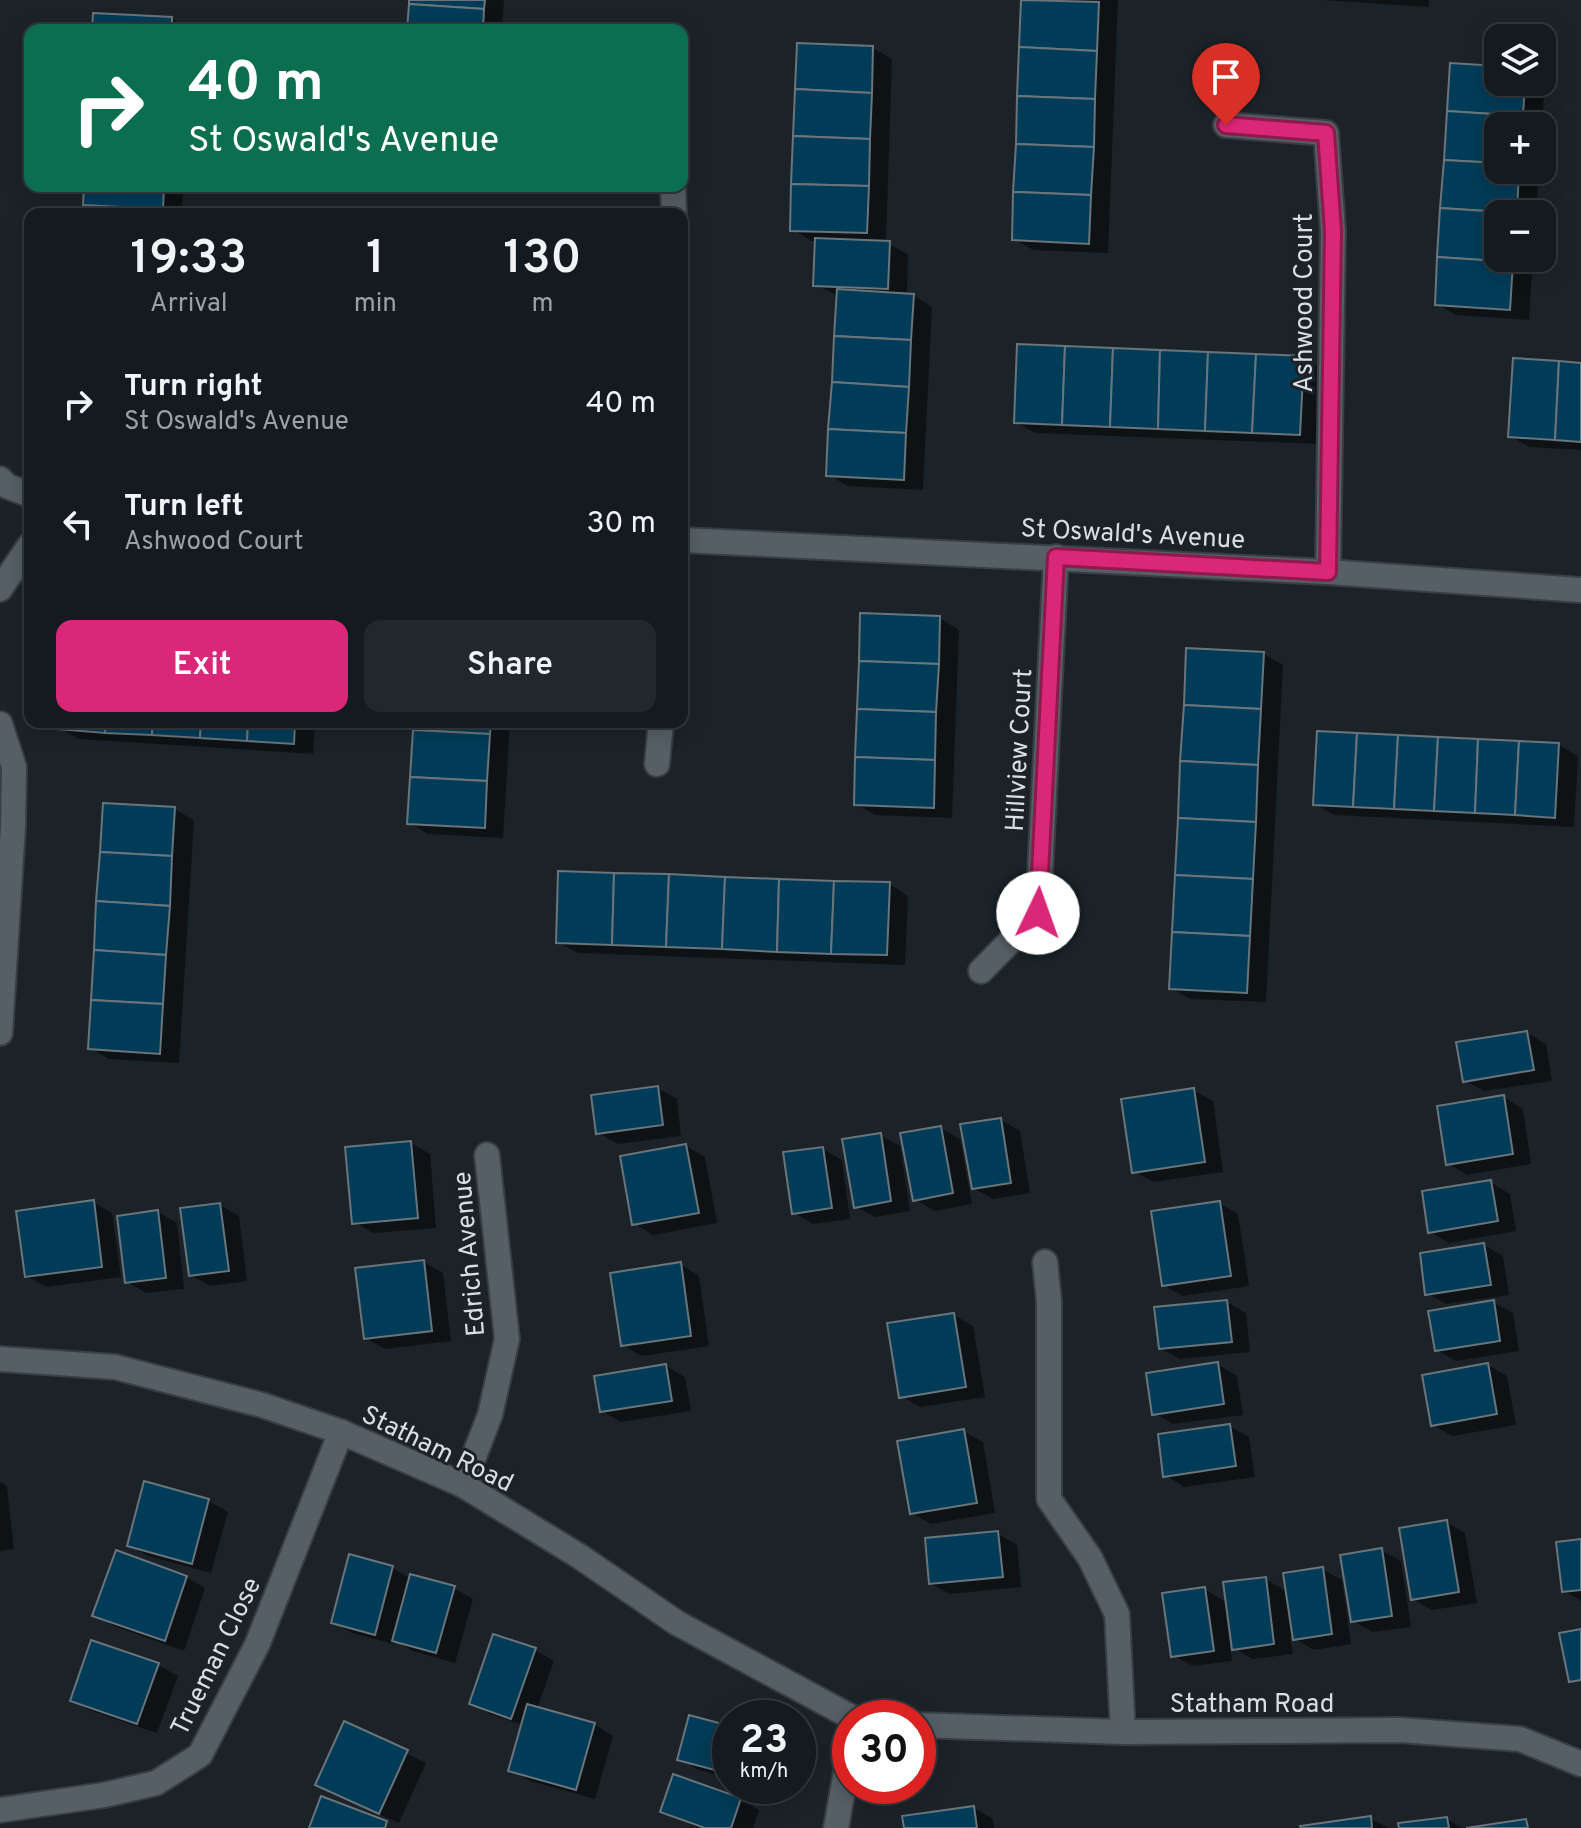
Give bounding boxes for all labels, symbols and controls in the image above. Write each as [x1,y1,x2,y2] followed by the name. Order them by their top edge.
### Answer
[1484,24,1556,272] map controls
[1484,24,1556,96] button: layers
[1192,43,1260,125] pin
[188,50,324,120] text: 40 m
[1204,55,1248,99] icon: arrive
[56,56,160,160] icon: right
[1484,112,1556,184] button: +
[188,119,499,165] text: St Oswald's Avenue
[1484,200,1556,272] button: −
[1289,213,1322,393] street label: Ashwood Court
[130,230,247,290] text: 19:33
[366,230,385,290] text: 1
[503,230,582,290] text: 130
[150,288,228,321] text: Arrival
[354,288,397,321] text: min
[531,288,553,321] text: m
[124,369,262,406] text: Turn right
[56,382,100,426] icon: right
[586,386,656,423] text: 40 m
[124,406,349,439] text: St Oswald's Avenue
[124,489,244,526] text: Turn left
[56,502,100,546] icon: left
[587,506,656,543] text: 30 m
[1020,513,1246,558] street label: St Oswald's Avenue
[124,526,304,559] text: Ashwood Court
[56,620,348,712] button: Exit
[364,620,656,712] button: Share
[1000,668,1041,833] street label: Hillview Court
[996,871,1080,955] position arrow
[447,1170,494,1338] street label: Edrich Avenue
[356,1399,518,1501] street label: Statham Road
[165,1572,270,1742] street label: Trueman Close
[1170,1689,1334,1722] street label: Statham Road
[832,1700,936,1804] speed limit sign: 30
[740,1717,788,1767] text: 23
[740,1759,788,1785] text: km/h

